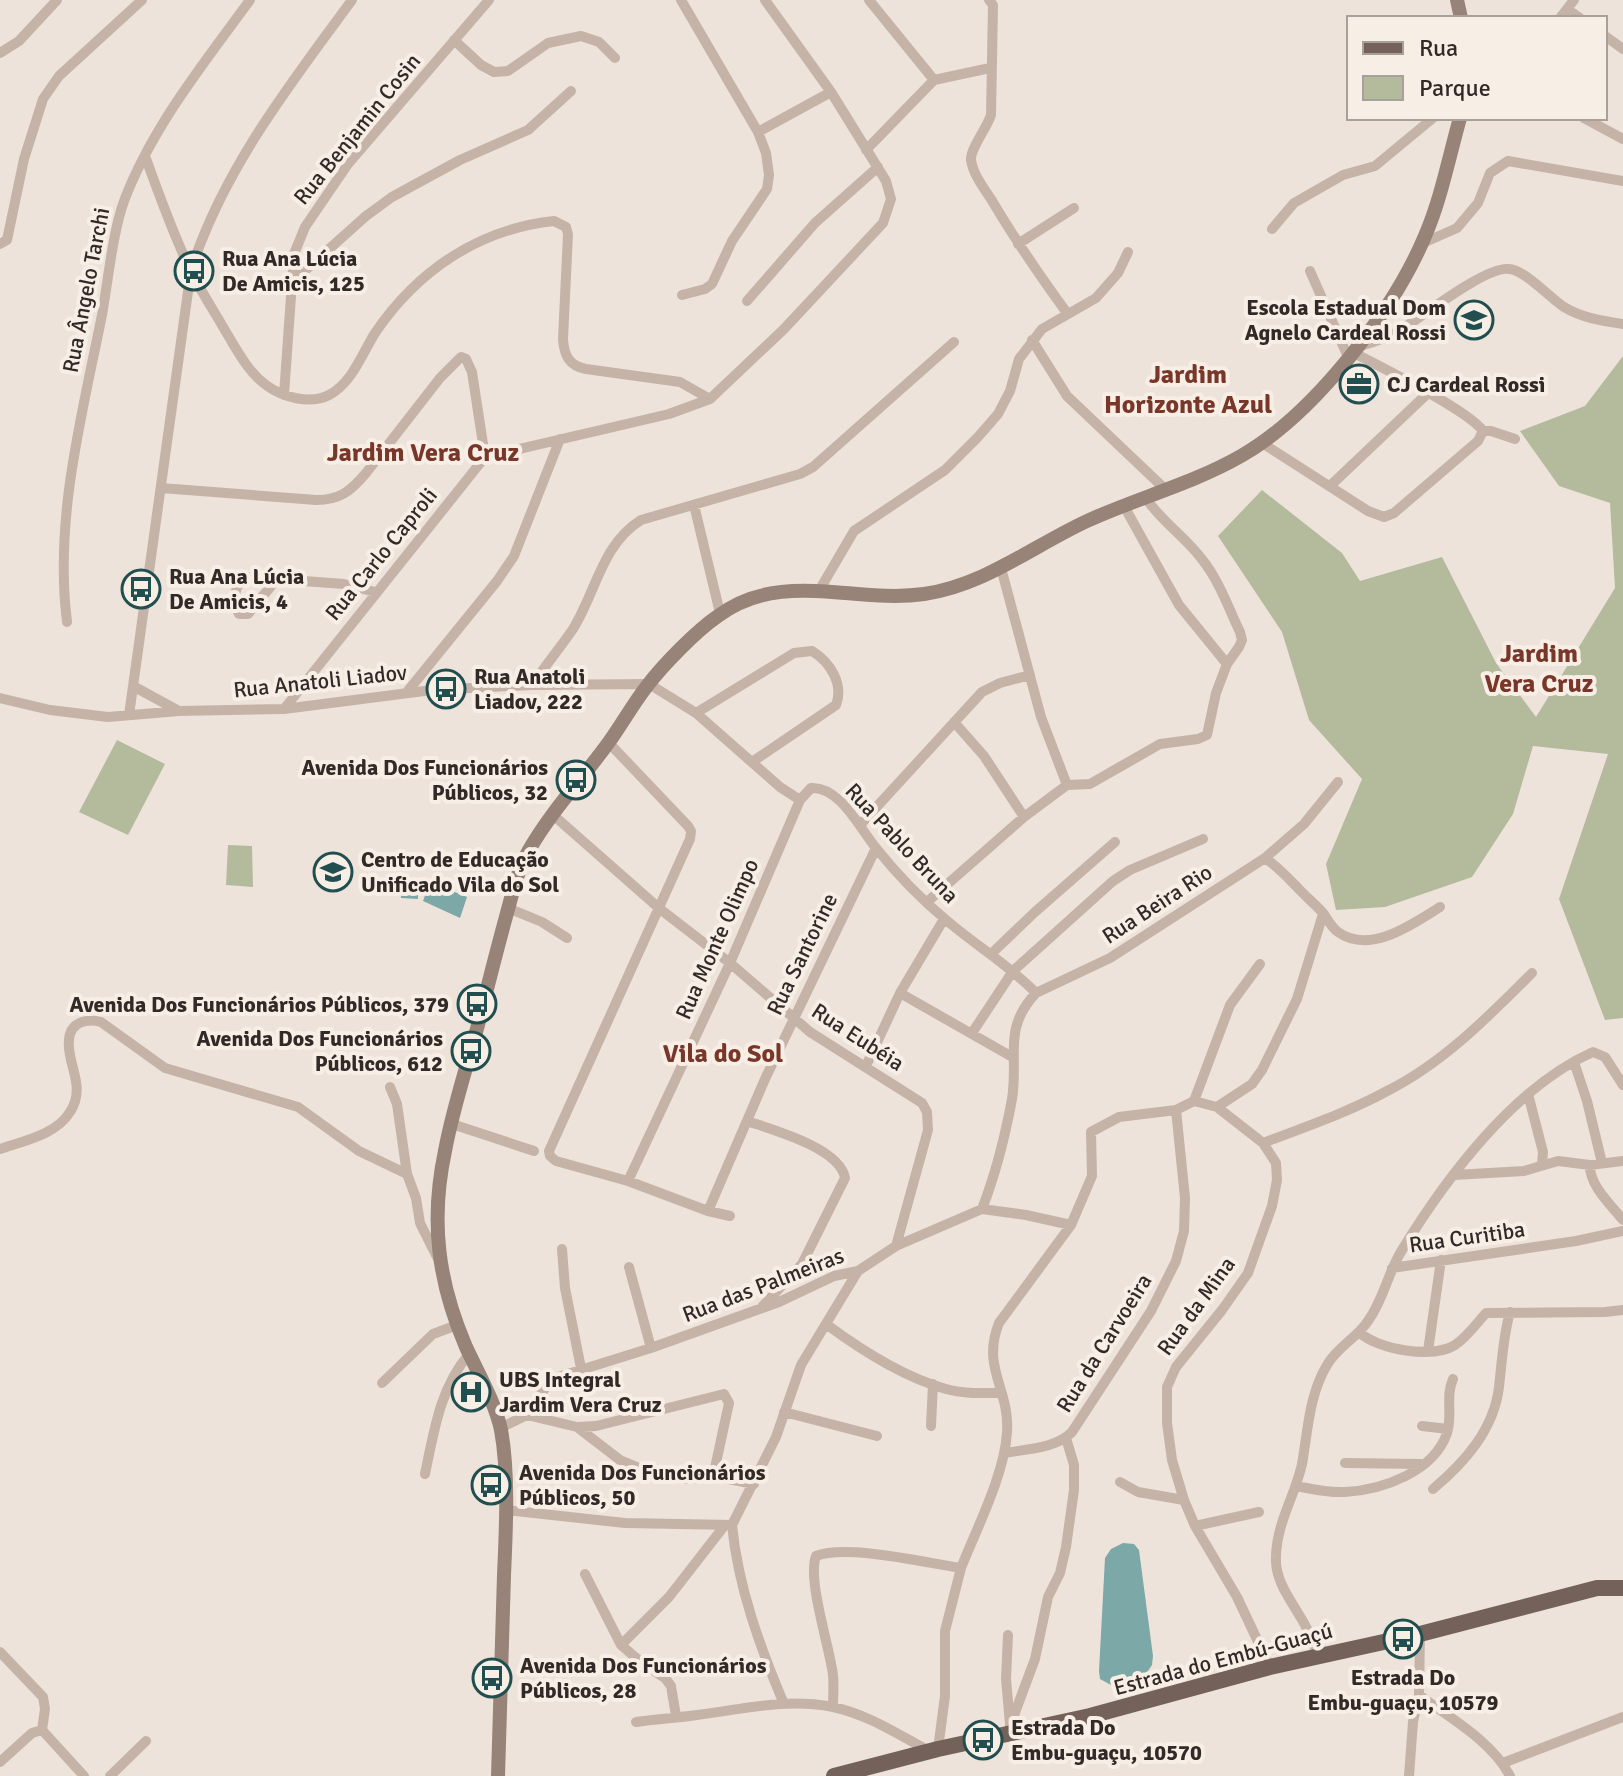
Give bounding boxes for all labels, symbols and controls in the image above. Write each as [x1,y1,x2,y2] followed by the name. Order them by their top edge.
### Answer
[1347,16,1607,120] legend
[1419,33,1458,63] text: Rua
[288,48,426,210] street label: Rua Benjamin Cosin
[1419,73,1491,103] text: Parque
[57,205,115,375] street label: Rua Ângelo Tarchi
[222,245,365,297] place label: Rua Ana Lúcia De Amicis, 125
[173,250,215,292] bus stop icon: Rua Ana Lúcia De Amicis, 125
[1245,294,1446,346] place label: Escola Estadual Dom Agnelo Cardeal Rossi
[1453,299,1495,341] school or university icon: Escola Estadual Dom Agnelo Cardeal Rossi
[1104,359,1272,421] district label: Jardim Horizonte Azul
[1338,363,1380,405] office icon: CJ Cardeal Rossi
[1387,371,1545,398] place label: CJ Cardeal Rossi
[327,437,519,469] district label: Jardim Vera Cruz
[319,482,443,626] street label: Rua Carlo Caproli
[169,563,304,615] place label: Rua Ana Lúcia De Amicis, 4
[120,568,162,610] bus stop icon: Rua Ana Lúcia De Amicis, 4
[1485,638,1594,700] district label: Jardim Vera Cruz
[232,658,408,704] street label: Rua Anatoli Liadov
[474,663,585,715] place label: Rua Anatoli Liadov, 222
[425,668,467,710] bus stop icon: Rua Anatoli Liadov, 222
[302,754,548,806] place label: Avenida Dos Funcionários Públicos, 32
[555,759,597,801] bus stop icon: Avenida Dos Funcionários Públicos, 32
[840,777,964,909] street label: Rua Pablo Bruna
[361,846,559,898] place label: Centro de Educação Unificado Vila do Sol
[312,851,354,893] school or university icon: Centro de Educação Unificado Vila do Sol
[670,855,764,1023] street label: Rua Monte Olimpo
[1097,858,1217,950] street label: Rua Beira Rio
[761,889,843,1019] street label: Rua Santorine
[456,983,498,1025] bus stop icon: Avenida Dos Funcionários Públicos, 379
[70,991,449,1018] place label: Avenida Dos Funcionários Públicos, 379
[807,997,909,1077] street label: Rua Eubéia
[197,1025,443,1077] place label: Avenida Dos Funcionários Públicos, 612
[450,1030,492,1072] bus stop icon: Avenida Dos Funcionários Públicos, 612
[663,1038,783,1070] district label: Vila do Sol
[1407,1215,1527,1259] street label: Rua Curitiba
[678,1242,848,1328] street label: Rua das Palmeiras
[1151,1251,1241,1361] street label: Rua da Mina
[1051,1269,1157,1417] street label: Rua da Carvoeira
[499,1366,662,1418] place label: UBS Integral Jardim Vera Cruz
[450,1371,492,1413] hospital icon: UBS Integral Jardim Vera Cruz
[519,1459,766,1511] place label: Avenida Dos Funcionários Públicos, 50
[470,1464,512,1506] bus stop icon: Avenida Dos Funcionários Públicos, 50
[1111,1617,1335,1701] street label: Estrada do Embú-Guaçú
[1382,1618,1424,1660] bus stop icon: Estrada Do Embu-guaçu, 10579
[520,1652,767,1704] place label: Avenida Dos Funcionários Públicos, 28
[471,1657,513,1699] bus stop icon: Avenida Dos Funcionários Públicos, 28
[1308,1664,1499,1716] place label: Estrada Do Embu-guaçu, 10579
[1011,1714,1202,1766] place label: Estrada Do Embu-guaçu, 10570
[962,1719,1004,1761] bus stop icon: Estrada Do Embu-guaçu, 10570

